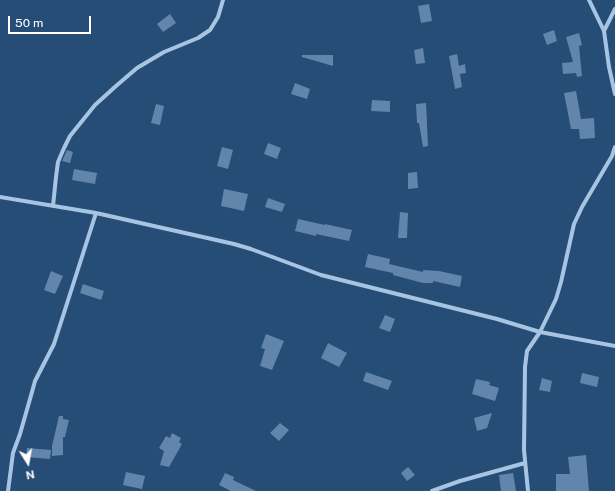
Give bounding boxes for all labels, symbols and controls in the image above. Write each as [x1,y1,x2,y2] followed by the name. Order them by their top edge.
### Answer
[10,8,93,34] scale bar
[15,16,43,30] text: 50 m
[8,443,48,483] north arrow
[25,468,36,481] text: N

